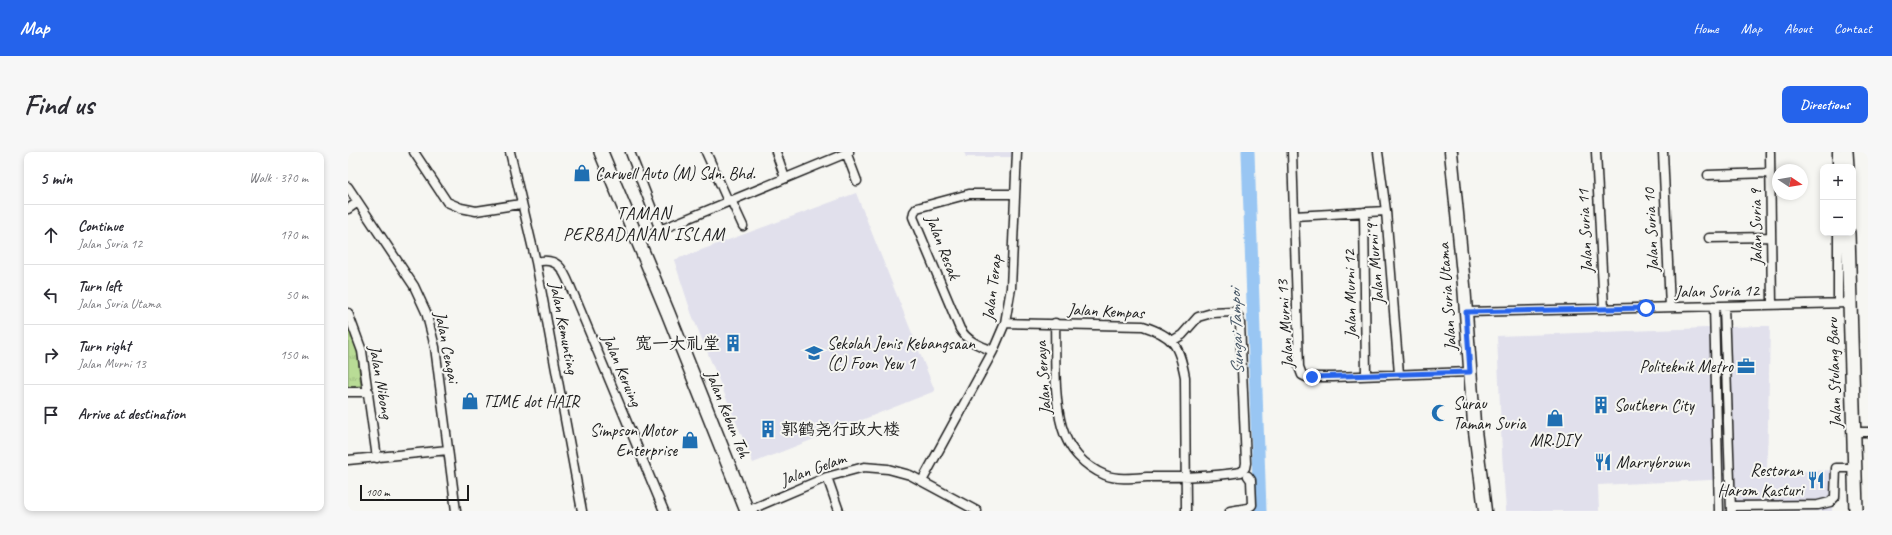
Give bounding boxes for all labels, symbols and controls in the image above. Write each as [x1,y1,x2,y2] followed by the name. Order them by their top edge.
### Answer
[20,16,50,40] text: Map
[1693,20,1719,37] text: Home
[1741,20,1762,37] text: Map
[1784,20,1812,37] text: About
[1834,20,1872,37] text: Contact
[1782,86,1868,123] button: Directions
[24,87,94,122] text: Find us
[572,163,592,183] shop icon: Carwell Auto (M) Sdn. Bhd.
[595,163,756,184] place label: Carwell Auto (M) Sdn. Bhd.
[1772,164,1808,200] north arrow
[1820,164,1856,236] map controls
[1820,164,1856,200] button: +
[40,168,72,189] text: 5 min
[249,170,308,186] text: Walk · 370 m
[1638,186,1664,273] street label: Jalan Suria 10
[1572,187,1598,274] street label: Jalan Suria 11
[1745,187,1767,266] street label: Jalan Suria 9
[1820,200,1856,236] button: −
[563,202,726,245] district label: TAMAN PERBADANAN ISLAM
[921,211,966,284] street label: Jalan Resak
[78,217,123,236] text: Continue
[1361,221,1389,306] street label: Jalan Murni 9
[40,224,62,246] icon: ahead
[280,227,308,243] text: 170 m
[78,236,142,252] text: Jalan Suria 12
[1433,241,1461,353] street label: Jalan Suria Utama
[1339,248,1361,340] street label: Jalan Murni 12
[977,252,1007,323] street label: Jalan Terap
[78,277,121,296] text: Turn left
[1271,278,1299,370] street label: Jalan Murni 13
[545,279,583,377] street label: Jalan Kemunting
[1674,280,1761,302] street label: Jalan Suria 12
[40,284,62,306] icon: left
[1223,284,1248,375] water label: Sungai Tampoi
[286,287,308,303] text: 50 m
[78,296,161,312] text: Jalan Suria Utama
[1066,298,1146,324] street label: Jalan Kempas
[1637,299,1655,317] route start
[430,309,465,386] street label: Jalan Cengai
[1822,316,1846,429] street label: Jalan Stulang Baru
[597,330,647,411] street label: Jalan Keruing
[635,333,720,354] place label: 宽一大礼堂
[723,333,743,353] building icon: 宽一大礼堂
[827,333,976,374] place label: Sekolah Jenis Kebangsaan (C) Foon Yew 1
[78,337,131,356] text: Turn right
[1030,339,1056,416] street label: Jalan Seraya
[364,343,398,422] street label: Jalan Nibong
[804,343,824,363] school or university icon: Sekolah Jenis Kebangsaan (C) Foon Yew 1
[40,344,62,366] icon: right
[280,347,308,363] text: 150 m
[78,356,146,372] text: Jalan Murni 13
[1640,356,1734,377] place label: Politeknik Metro
[1736,356,1756,376] office icon: Politeknik Metro
[701,366,756,462] street label: Jalan Kebun Teh
[1303,368,1321,386] route end
[460,391,480,411] shop icon: TIME dot HAIR
[483,391,580,412] place label: TIME dot HAIR
[1453,393,1527,434] place label: Surau Taman Suria
[1591,395,1611,415] building icon: Southern City
[1614,395,1695,416] place label: Southern City
[1430,403,1450,423] mosque icon: Surau Taman Suria
[40,404,62,426] icon: arrive
[78,405,185,424] text: Arrive at destination
[1545,408,1565,428] shop icon: MR.DIY
[758,419,778,439] building icon: 郭鹤尧行政大楼
[781,419,900,440] place label: 郭鹤尧行政大楼
[590,420,679,461] place label: Simpson Motor Enterprise
[680,430,700,450] shop icon: Simpson Motor Enterprise
[1530,430,1582,451] place label: MR.DIY
[777,447,850,491] street label: Jalan Gelam
[1593,452,1613,472] restaurant icon: Marrybrown
[1616,452,1691,473] place label: Marrybrown
[1717,460,1805,501] place label: Restoran Harom Kasturi
[1806,470,1826,490] restaurant icon: Restoran Harom Kasturi
[360,483,469,502] scale bar
[366,485,390,499] text: 100 m

